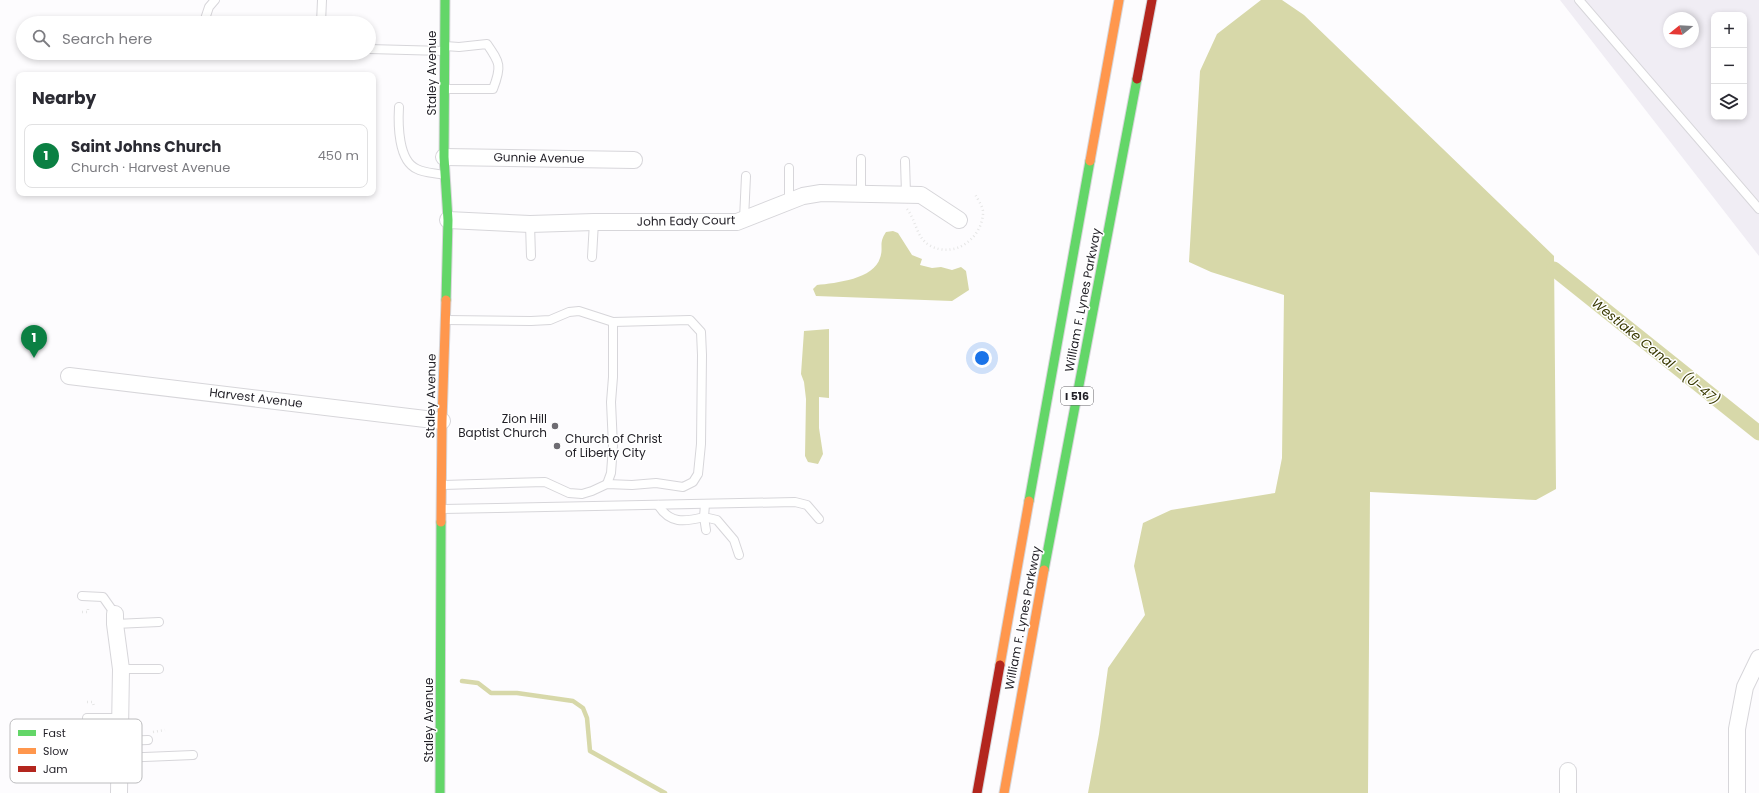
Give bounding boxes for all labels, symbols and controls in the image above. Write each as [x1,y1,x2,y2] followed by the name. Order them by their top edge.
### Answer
[1663,12,1699,48] north arrow
[1711,12,1747,120] map controls
[1711,12,1747,48] button: +
[16,16,376,60] search box
[30,27,52,49] icon: search
[62,28,152,49] text: Search here
[423,31,440,115] street label: Staley Avenue
[1711,48,1747,84] button: −
[1711,84,1747,120] button: layers
[32,86,96,110] text: Nearby
[71,136,221,157] text: Saint Johns Church
[44,146,48,165] text: 1
[318,146,359,165] text: 450 m
[493,148,585,167] street label: Gunnie Avenue
[71,158,230,177] text: Church · Harvest Avenue
[637,211,735,230] street label: John Eady Court
[1060,226,1105,373] street label: William F. Lynes Parkway
[1588,294,1724,409] water label: Westlake Canal - (U-47)
[21,325,47,358] pin: 1
[972,348,992,368] your location
[421,353,440,439] street label: Staley Avenue
[208,383,304,412] street label: Harvest Avenue
[1061,387,1093,405] road number: I 516
[458,410,547,441] place label: Zion Hill Baptist Church
[550,421,560,431] marker: Zion Hill Baptist Church
[565,430,662,461] place label: Church of Christ of Liberty City
[552,441,562,451] marker: Church of Christ of Liberty City
[1000,544,1045,691] street label: William F. Lynes Parkway
[420,678,437,762] street label: Staley Avenue
[10,719,142,783] legend
[43,725,66,741] text: Fast
[43,743,68,759] text: Slow
[43,761,68,777] text: Jam

